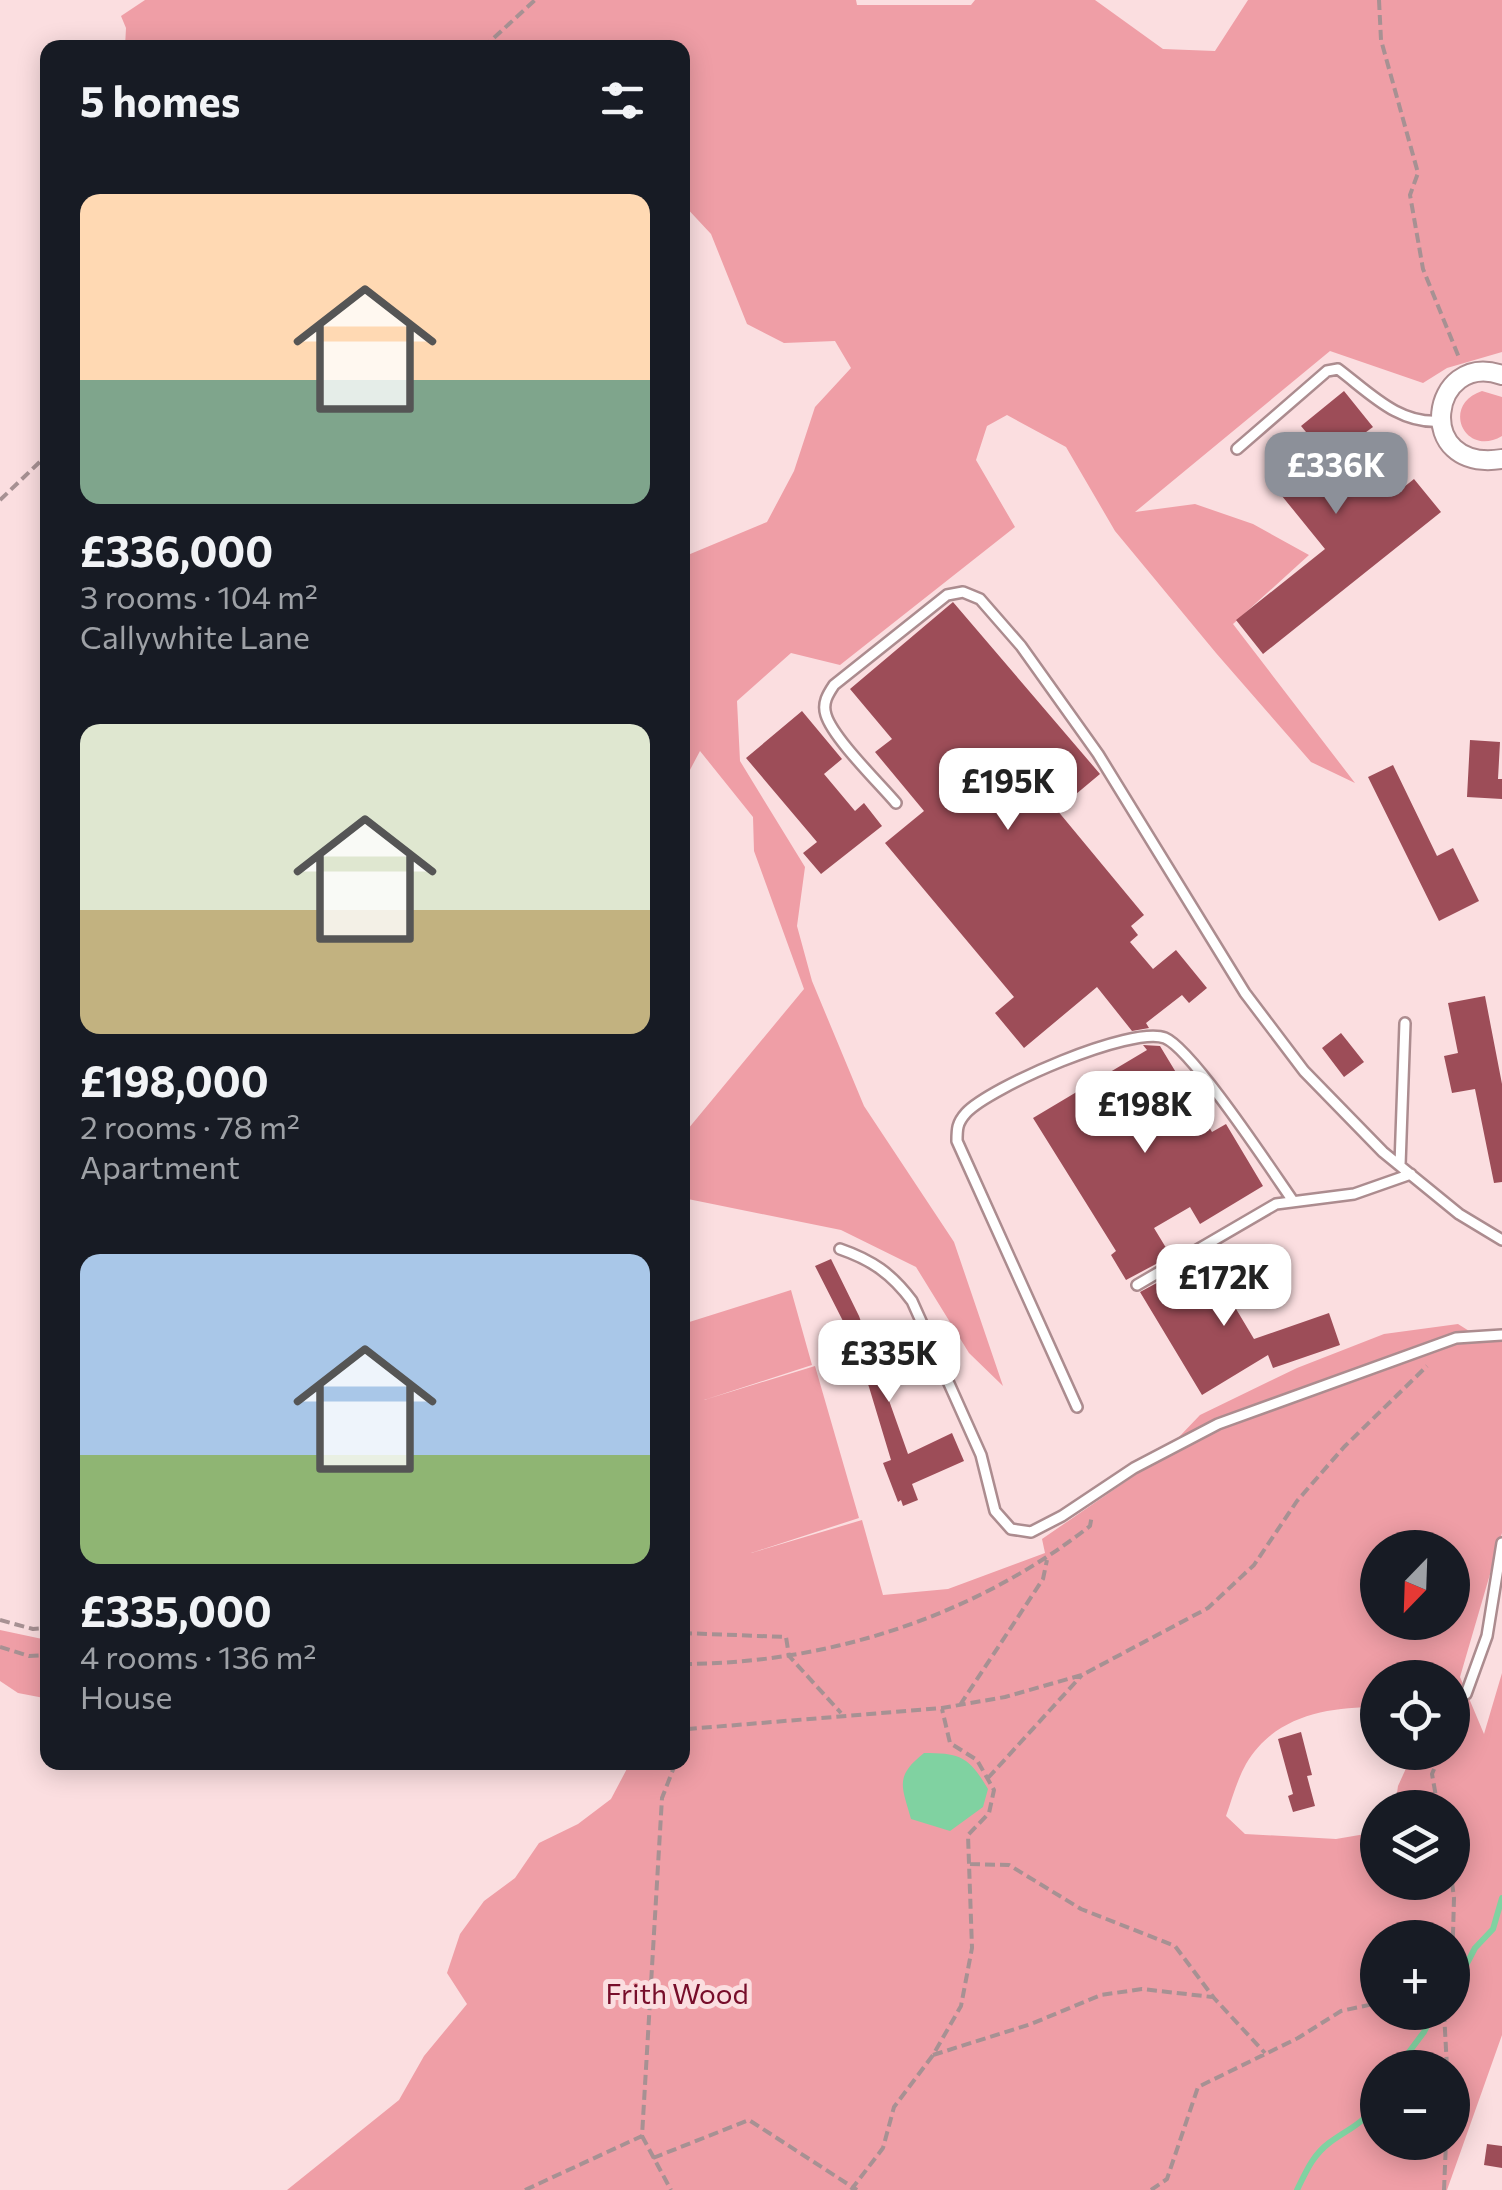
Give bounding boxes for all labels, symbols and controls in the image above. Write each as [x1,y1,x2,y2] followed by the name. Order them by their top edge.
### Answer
[595,73,650,128] icon: filters
[80,74,240,126] text: 5 homes
[275,259,455,439] icon: home
[1266,432,1406,517] pin: £336K
[1287,444,1385,484] text: £336K
[80,524,273,576] text: £336,000
[80,576,318,616] text: 3 rooms · 104 m²
[80,616,310,656] text: Callywhite Lane
[938,748,1078,833] pin: £195K
[961,760,1055,800] text: £195K
[275,789,455,969] icon: home
[80,1054,269,1106] text: £198,000
[1075,1071,1215,1156] pin: £198K
[1097,1083,1193,1123] text: £198K
[80,1106,300,1146] text: 2 rooms · 78 m²
[80,1146,240,1186] text: Apartment
[1154,1244,1294,1329] pin: £172K
[1178,1256,1270,1296] text: £172K
[275,1319,455,1499] icon: home
[819,1320,959,1405] pin: £335K
[840,1332,938,1372] text: £335K
[1360,1530,1470,1640] north arrow
[1360,1530,1470,2160] map controls
[80,1584,272,1636] text: £335,000
[80,1636,316,1676] text: 4 rooms · 136 m²
[1360,1660,1470,1770] button: locate
[80,1676,172,1716] text: House
[1360,1790,1470,1900] button: layers
[1360,1920,1470,2030] button: +
[605,1976,749,2010] park label: Frith Wood
[1360,2050,1470,2160] button: −

